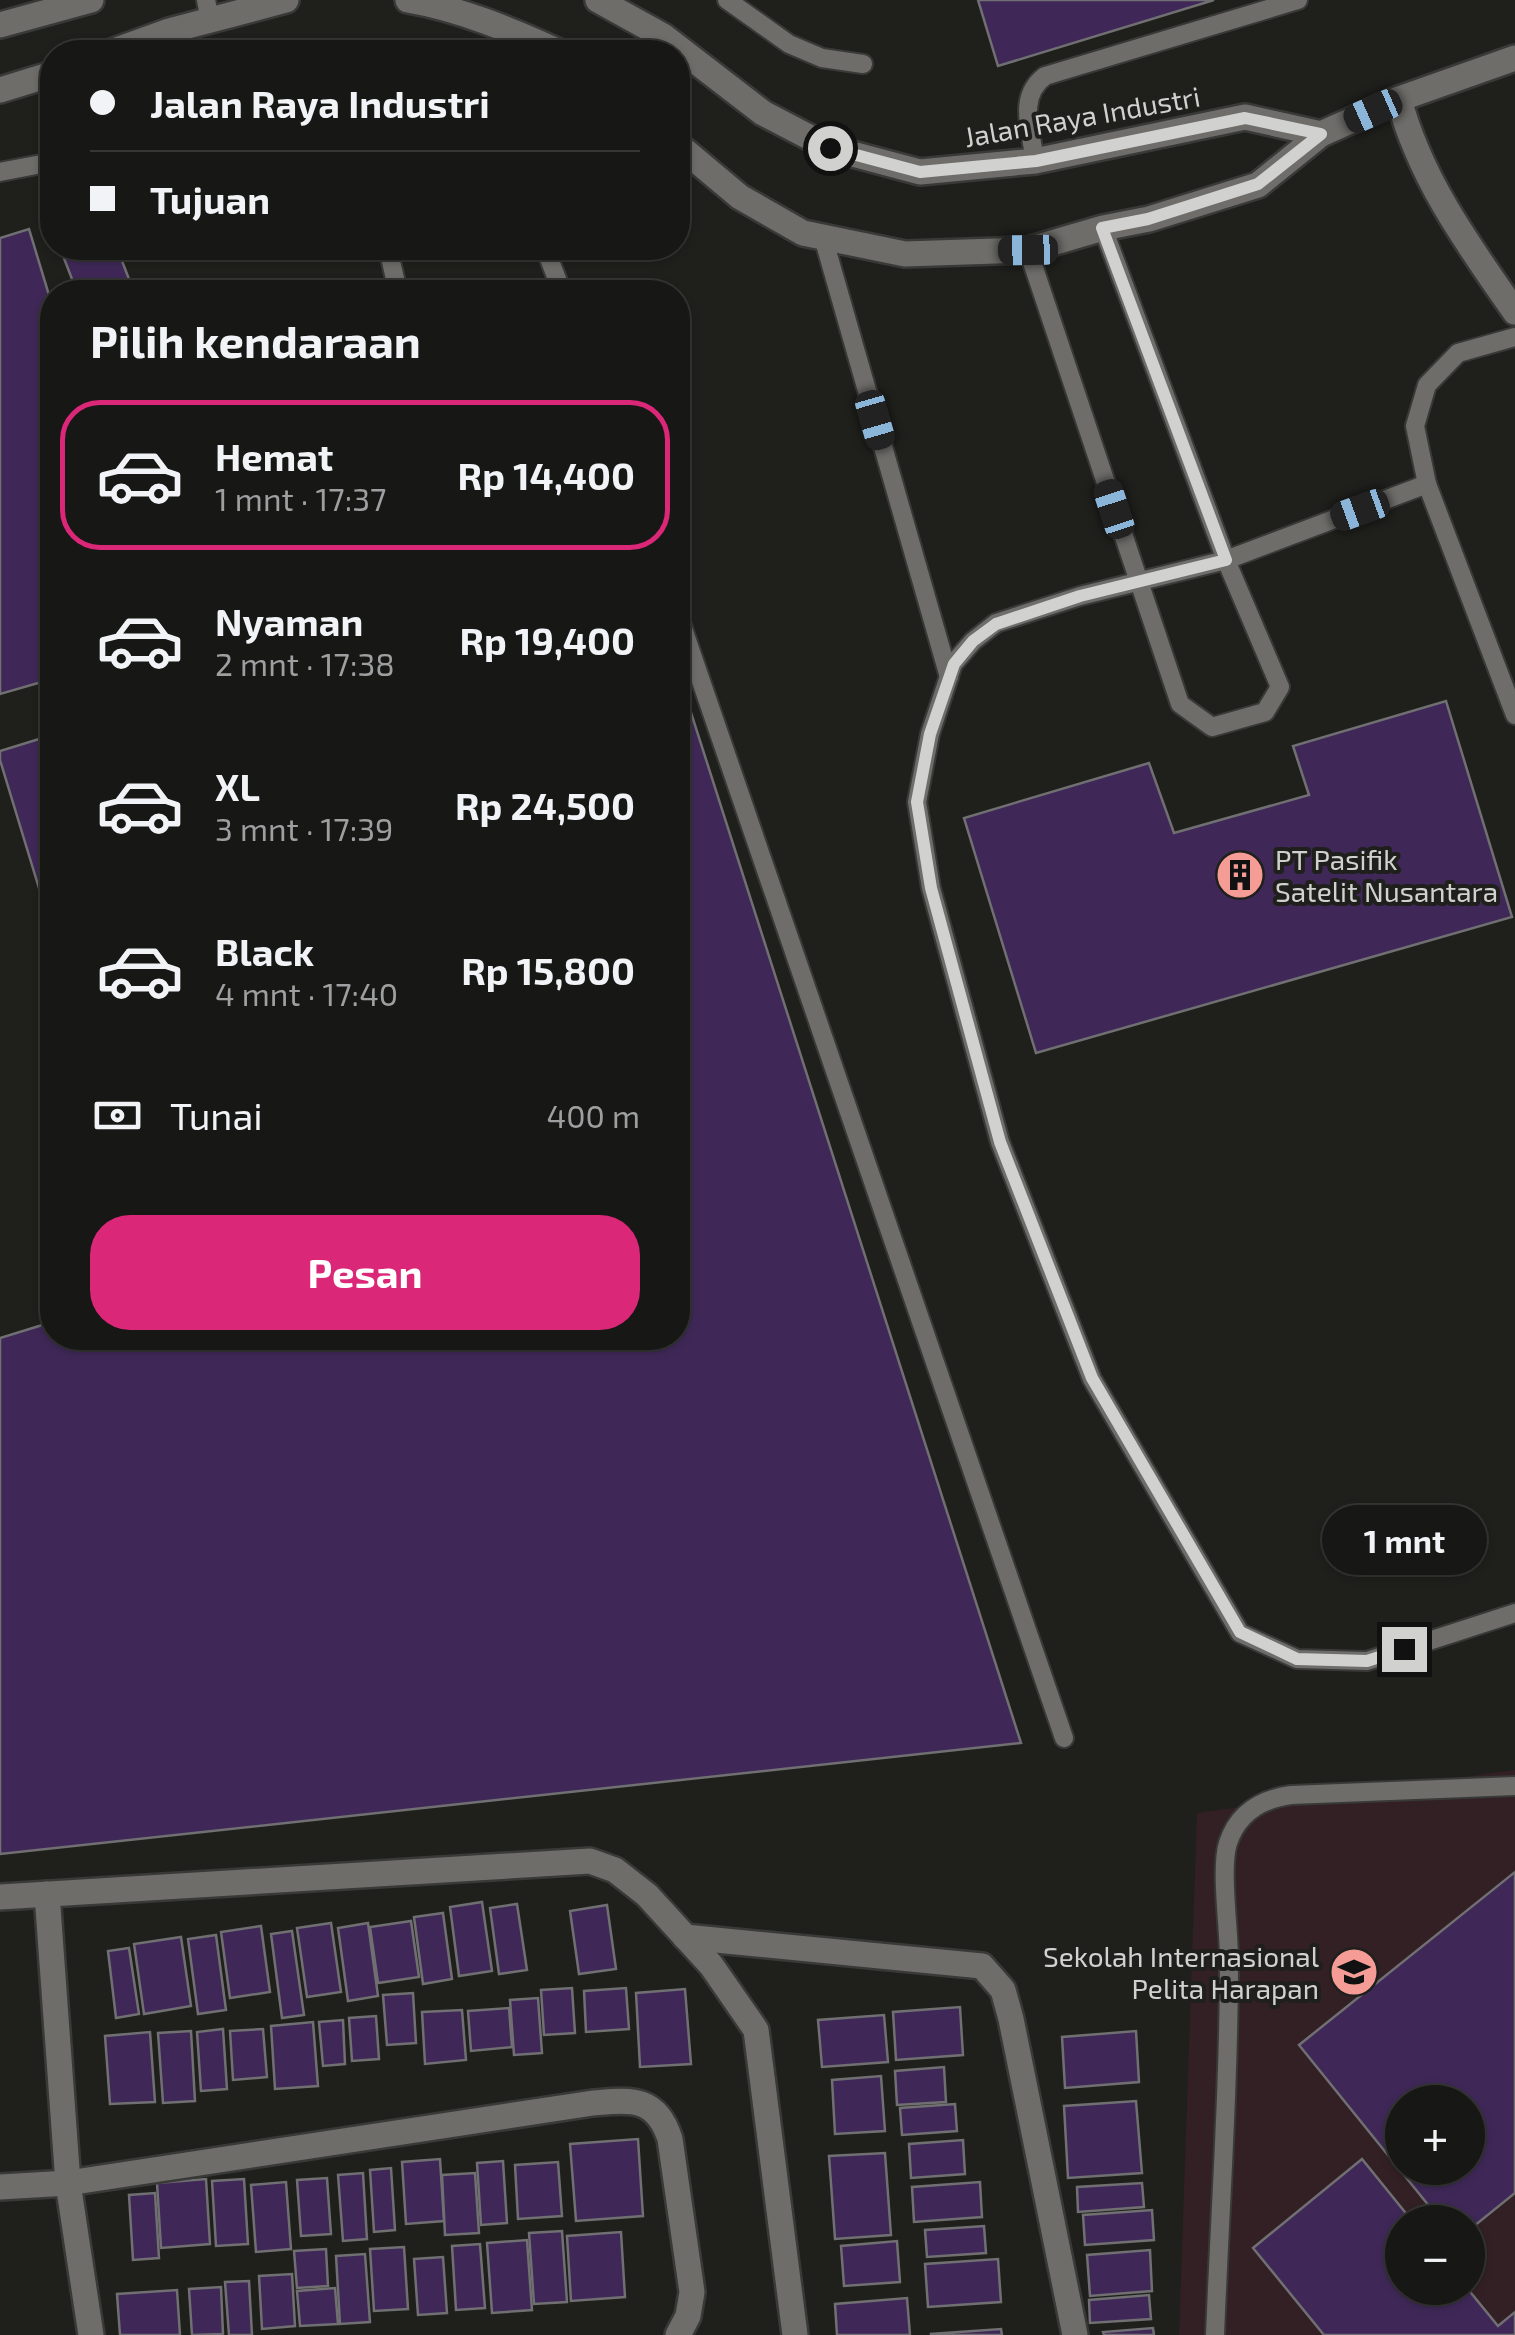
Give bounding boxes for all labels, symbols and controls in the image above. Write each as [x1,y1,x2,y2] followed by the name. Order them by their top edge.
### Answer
[961,79,1203,153] street label: Jalan Raya Industri
[150,80,490,126] text: Jalan Raya Industri
[1339,85,1407,137] car
[808,126,853,171] route start
[150,176,270,222] text: Tujuan
[998,234,1058,266] car
[90,313,421,367] text: Pilih kendaraan
[852,387,898,453] car
[95,430,185,520] icon: car
[215,433,333,479] text: Hemat
[458,452,635,498] text: Rp 14,400
[1090,476,1138,542] car
[215,479,386,517] text: 1 mnt · 17:37
[1327,486,1393,534] car
[95,595,185,685] icon: car
[215,598,363,644] text: Nyaman
[459,617,635,663] text: Rp 19,400
[215,644,395,682] text: 2 mnt · 17:38
[95,760,185,850] icon: car
[215,763,260,809] text: XL
[455,782,635,828] text: Rp 24,500
[215,809,393,847] text: 3 mnt · 17:39
[1275,842,1498,908] place label: PT Pasifik Satelit Nusantara
[1214,849,1266,901] building icon: PT Pasifik Satelit Nusantara
[95,925,185,1015] icon: car
[215,928,314,974] text: Black
[461,947,635,993] text: Rp 15,800
[215,974,398,1012] text: 4 mnt · 17:40
[90,1088,145,1143] icon: cash
[170,1092,263,1138] text: Tunai
[547,1096,640,1134] text: 400 m
[90,1215,640,1330] button: Pesan
[1322,1504,1486,1574] callout: 1 mnt
[1364,1521,1445,1559] text: 1 mnt
[1382,1627,1427,1672] route end
[1043,1939,1320,2005] place label: Sekolah Internasional Pelita Harapan
[1328,1946,1380,1998] school or university icon: Sekolah Internasional Pelita Harapan
[1385,2085,1485,2305] map controls
[1385,2085,1485,2185] button: +
[1385,2205,1485,2305] button: −

